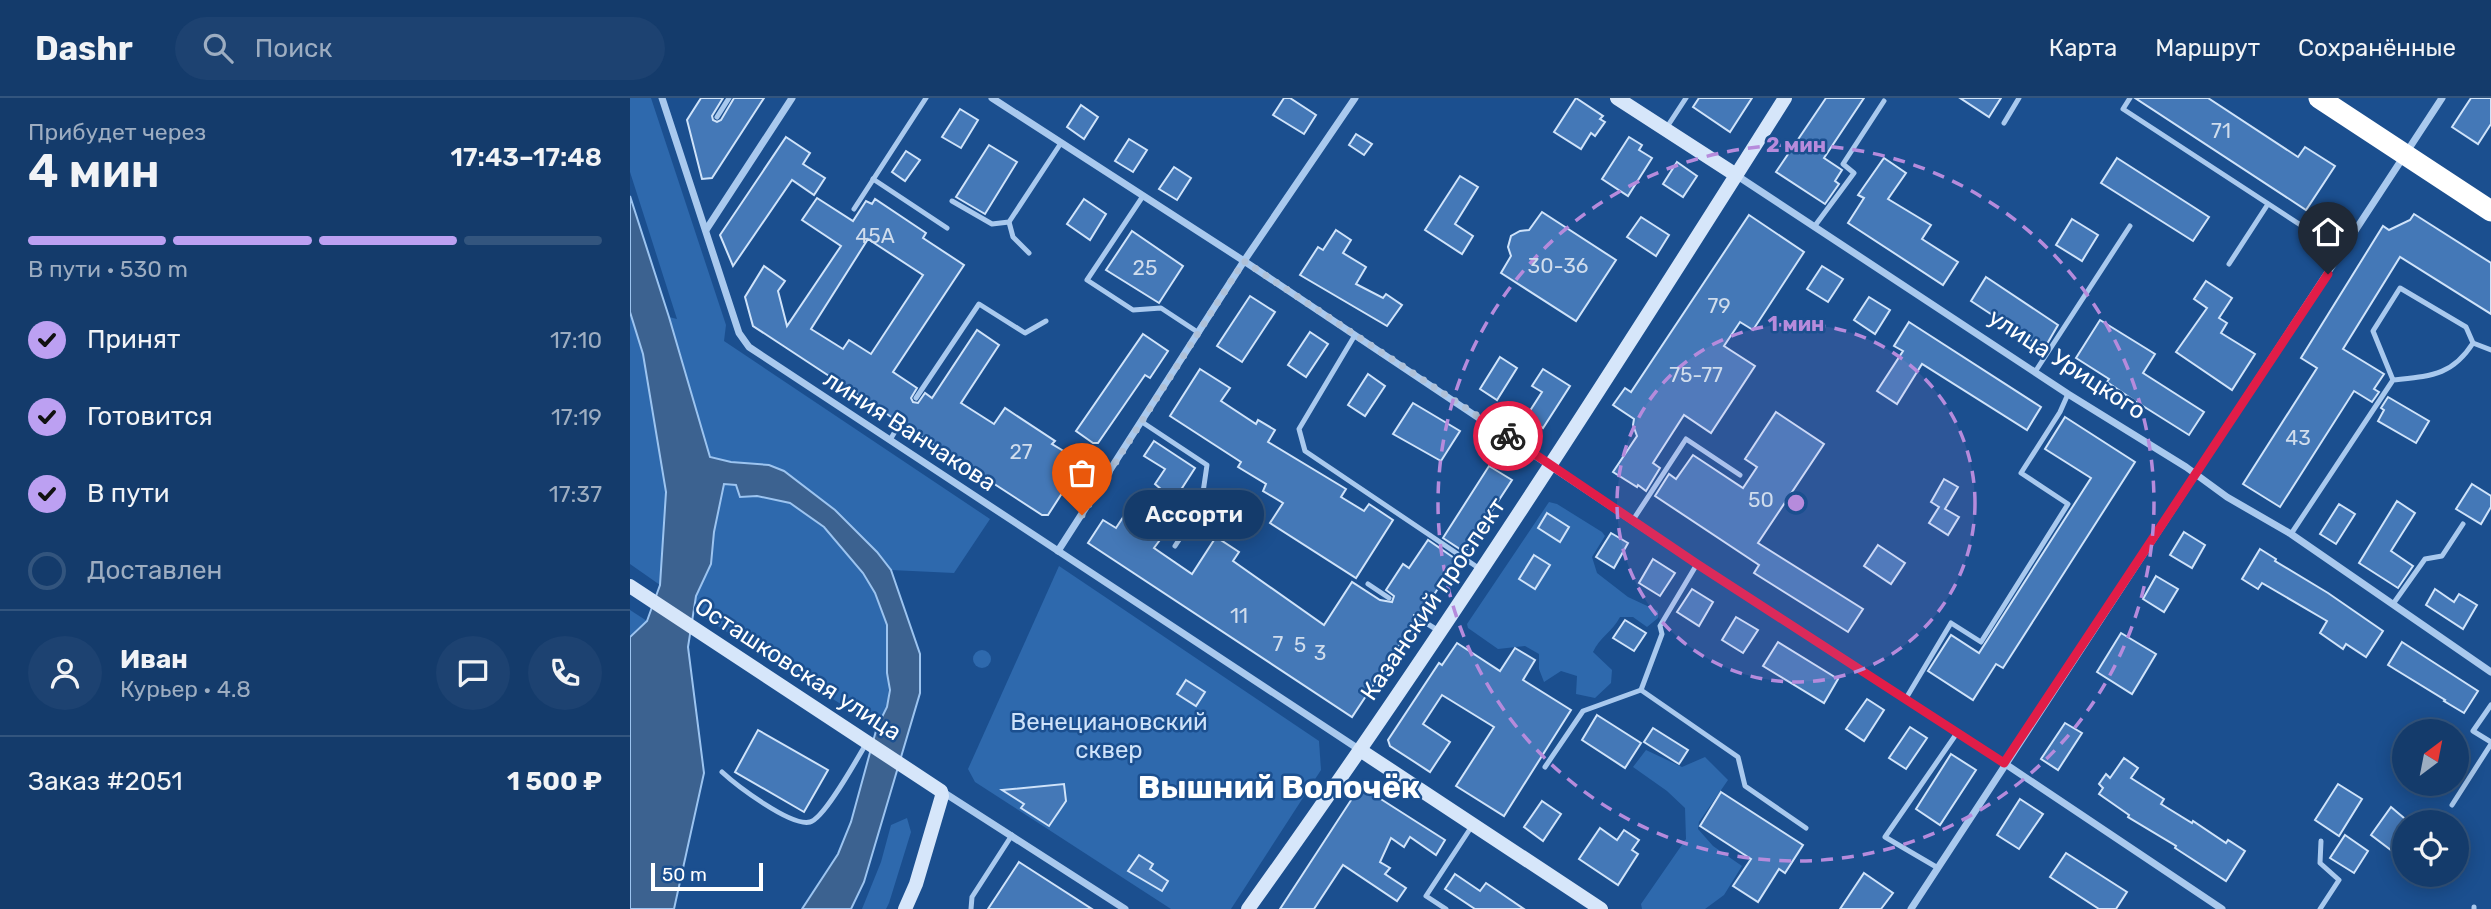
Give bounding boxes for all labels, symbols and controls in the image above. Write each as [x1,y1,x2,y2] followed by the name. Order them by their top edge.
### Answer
[175,17,665,80] search box
[35,29,133,68] text: Dashr
[199,29,237,67] icon: search
[255,33,332,64] text: Поиск
[2049,34,2117,62] text: Карта
[2155,34,2260,62] text: Маршрут
[2298,34,2456,62] text: Сохранённые
[28,118,206,146] text: Прибудет через
[2211,118,2231,143] house number: 71
[1766,132,1826,157] text: 2 мин
[451,142,602,173] text: 17:43–17:48
[28,144,160,199] text: 4 мин
[2298,202,2358,274] pin
[2309,213,2347,251] icon: home
[855,223,895,248] house number: 45А
[1528,253,1588,278] house number: 30-36
[28,255,188,283] text: В пути · 530 m
[1133,255,1157,280] house number: 25
[1707,293,1731,318] house number: 79
[1983,303,2151,425] street label: улица Урицкого
[1768,311,1824,336] text: 1 мин
[28,321,66,359] icon: check
[87,324,180,355] text: Принят
[550,326,602,354] text: 17:10
[1669,362,1723,387] house number: 75-77
[819,365,1001,497] street label: линия Ванчакова
[28,398,66,436] icon: check
[87,401,213,432] text: Готовится
[1473,401,1543,471] courier
[551,403,602,431] text: 17:19
[1489,417,1527,455] icon: bike
[2285,425,2311,450] house number: 43
[1009,439,1033,464] house number: 27
[1052,443,1112,515] pin
[1063,454,1101,492] icon: bag
[28,475,66,513] icon: check
[87,478,170,509] text: В пути
[549,480,602,508] text: 17:37
[1748,487,1774,512] house number: 50
[1124,490,1264,540] callout: Ассорти
[1784,491,1808,515] centre of rings
[1355,492,1511,706] street label: Казанский проспект
[1145,500,1243,528] text: Ассорти
[87,555,222,586] text: Доставлен
[689,592,907,746] street label: Осташковская улица
[1230,603,1248,628] house number: 11
[1273,631,1284,656] house number: 7
[1294,632,1306,657] house number: 5
[28,636,102,710] button: person
[436,636,510,710] button: chat
[528,636,602,710] button: phone
[1314,640,1326,665] house number: 3
[120,644,188,675] text: Иван
[120,675,251,703] text: Курьер · 4.8
[1010,708,1208,764] park label: Венециановский сквер
[2392,719,2469,796] north arrow
[2392,719,2469,887] map controls
[28,766,183,797] text: Заказ #2051
[507,766,602,797] text: 1 500 ₽
[1138,768,1420,806] district label: Вышний Волочёк
[2392,810,2469,887] button: locate
[651,860,763,892] scale bar
[662,863,707,886] text: 50 m

